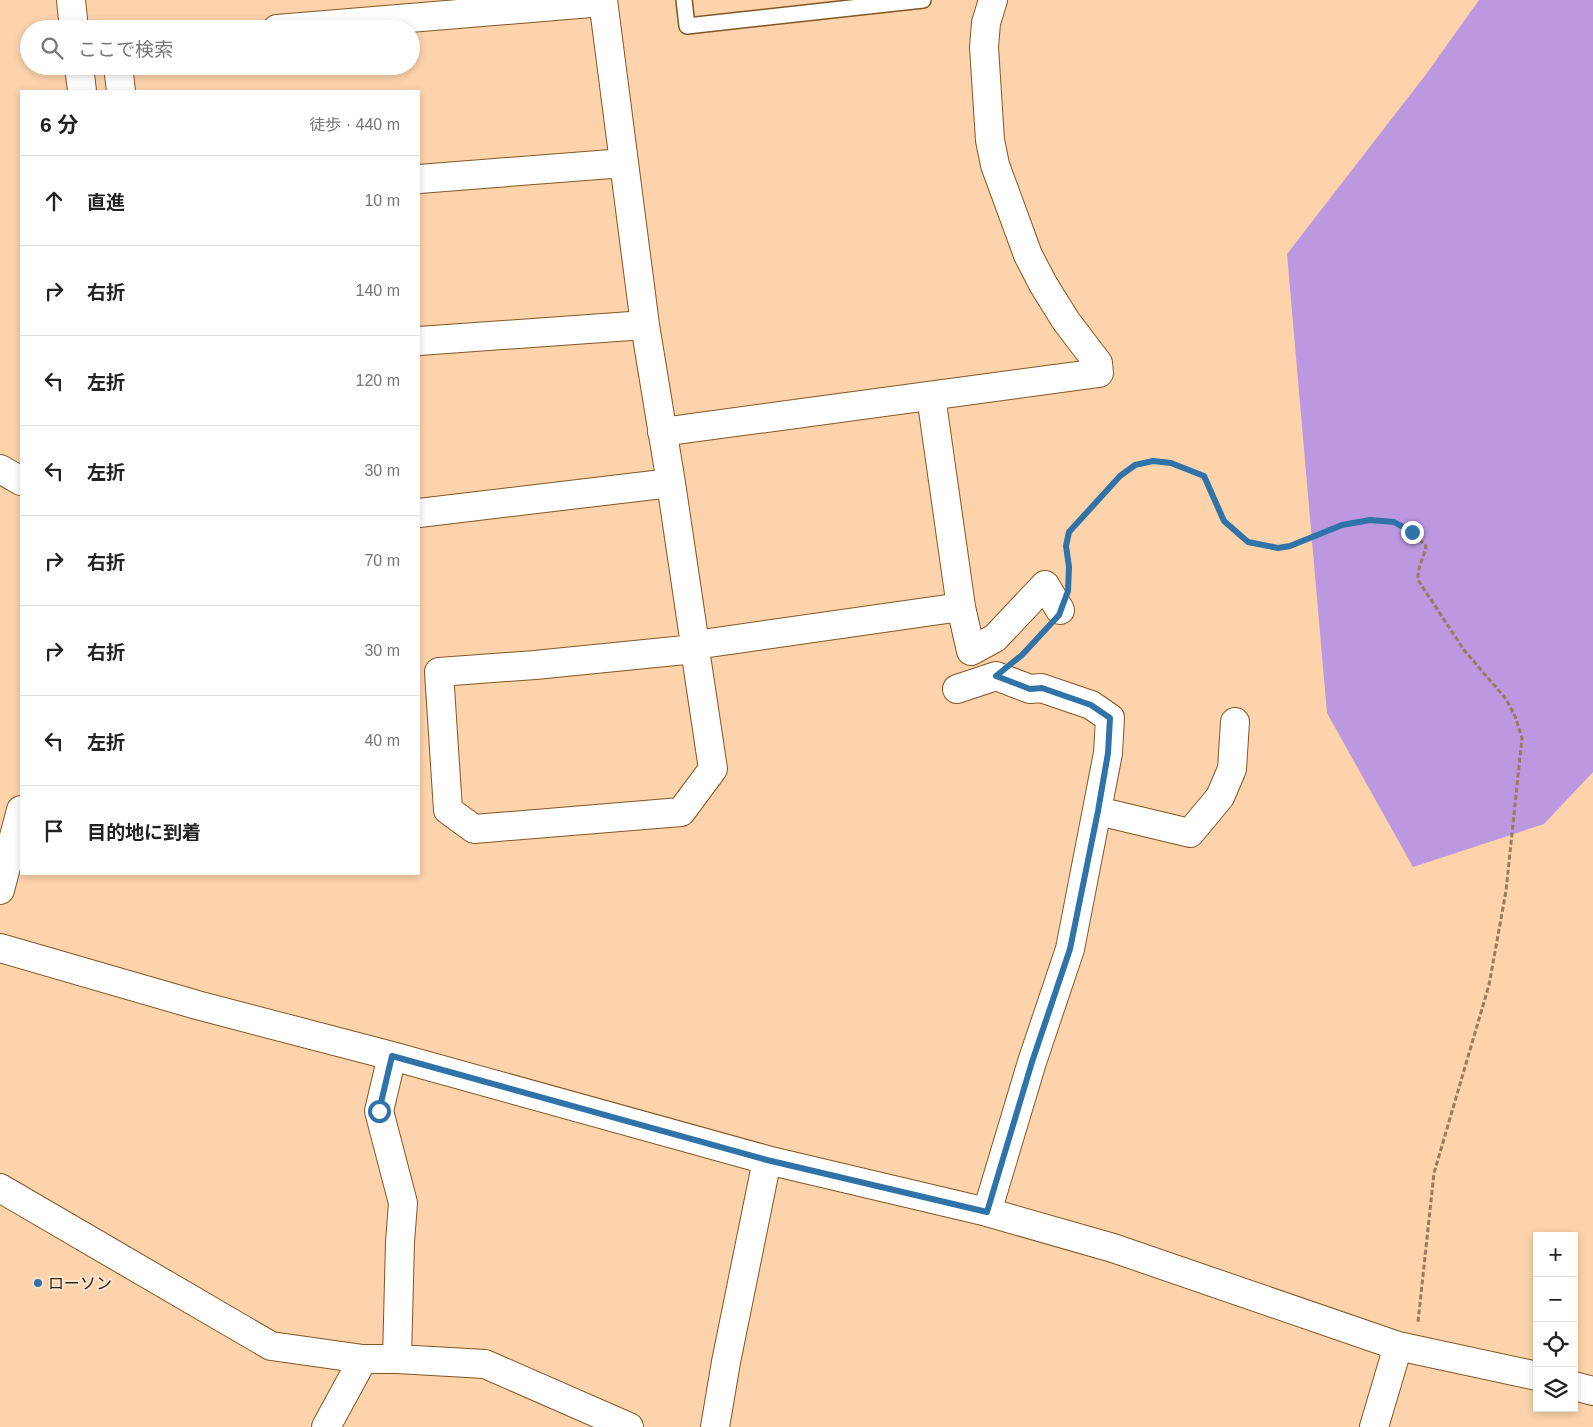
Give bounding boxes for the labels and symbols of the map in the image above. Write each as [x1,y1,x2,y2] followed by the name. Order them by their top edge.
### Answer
[1401,521,1424,544] route end
[368,1100,391,1123] route start
[48,1275,112,1292] place label: ローソン
[32,1277,44,1289] marker: ローソン

